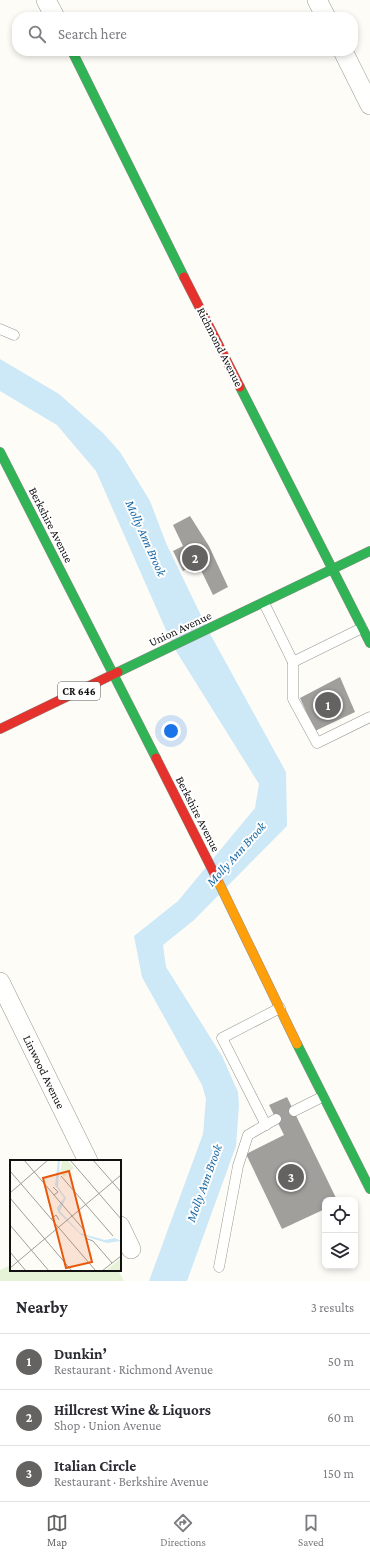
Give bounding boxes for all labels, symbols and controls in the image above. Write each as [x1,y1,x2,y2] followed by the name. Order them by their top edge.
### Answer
[12,12,358,56] search box
[26,23,48,45] icon: search
[58,26,127,42] text: Search here
[194,305,246,389] street label: Richmond Avenue
[26,485,76,565] street label: Berkshire Avenue
[122,497,170,580] water label: Molly Ann Brook
[182,543,208,573] pin: 2
[147,608,213,650] street label: Union Avenue
[58,682,100,700] road number: CR 646
[315,690,341,720] pin: 1
[161,721,181,741] your location
[173,774,223,854] street label: Berkshire Avenue
[202,818,270,890] water label: Molly Ann Brook
[20,1033,68,1111] street label: Linwood Avenue
[183,1141,225,1225] water label: Molly Ann Brook
[10,1160,121,1271] inset map
[278,1162,304,1192] pin: 3
[322,1197,358,1269] map controls
[322,1197,358,1233] button: locate
[322,1233,358,1269] button: layers
[16,1298,68,1317] text: Nearby
[311,1300,354,1315] text: 3 results
[54,1346,107,1362] text: Dunkin’
[27,1354,31,1369] text: 1
[328,1354,354,1369] text: 50 m
[54,1362,213,1377] text: Restaurant · Richmond Avenue
[54,1402,211,1418] text: Hillcrest Wine & Liquors
[26,1410,32,1425] text: 2
[327,1410,354,1425] text: 60 m
[54,1418,161,1433] text: Shop · Union Avenue
[54,1458,136,1474] text: Italian Circle
[26,1466,32,1481] text: 3
[323,1466,354,1481] text: 150 m
[54,1474,208,1489] text: Restaurant · Berkshire Avenue
[46,1512,68,1548] tab: Map
[160,1512,206,1548] tab: Directions
[298,1512,324,1548] tab: Saved

